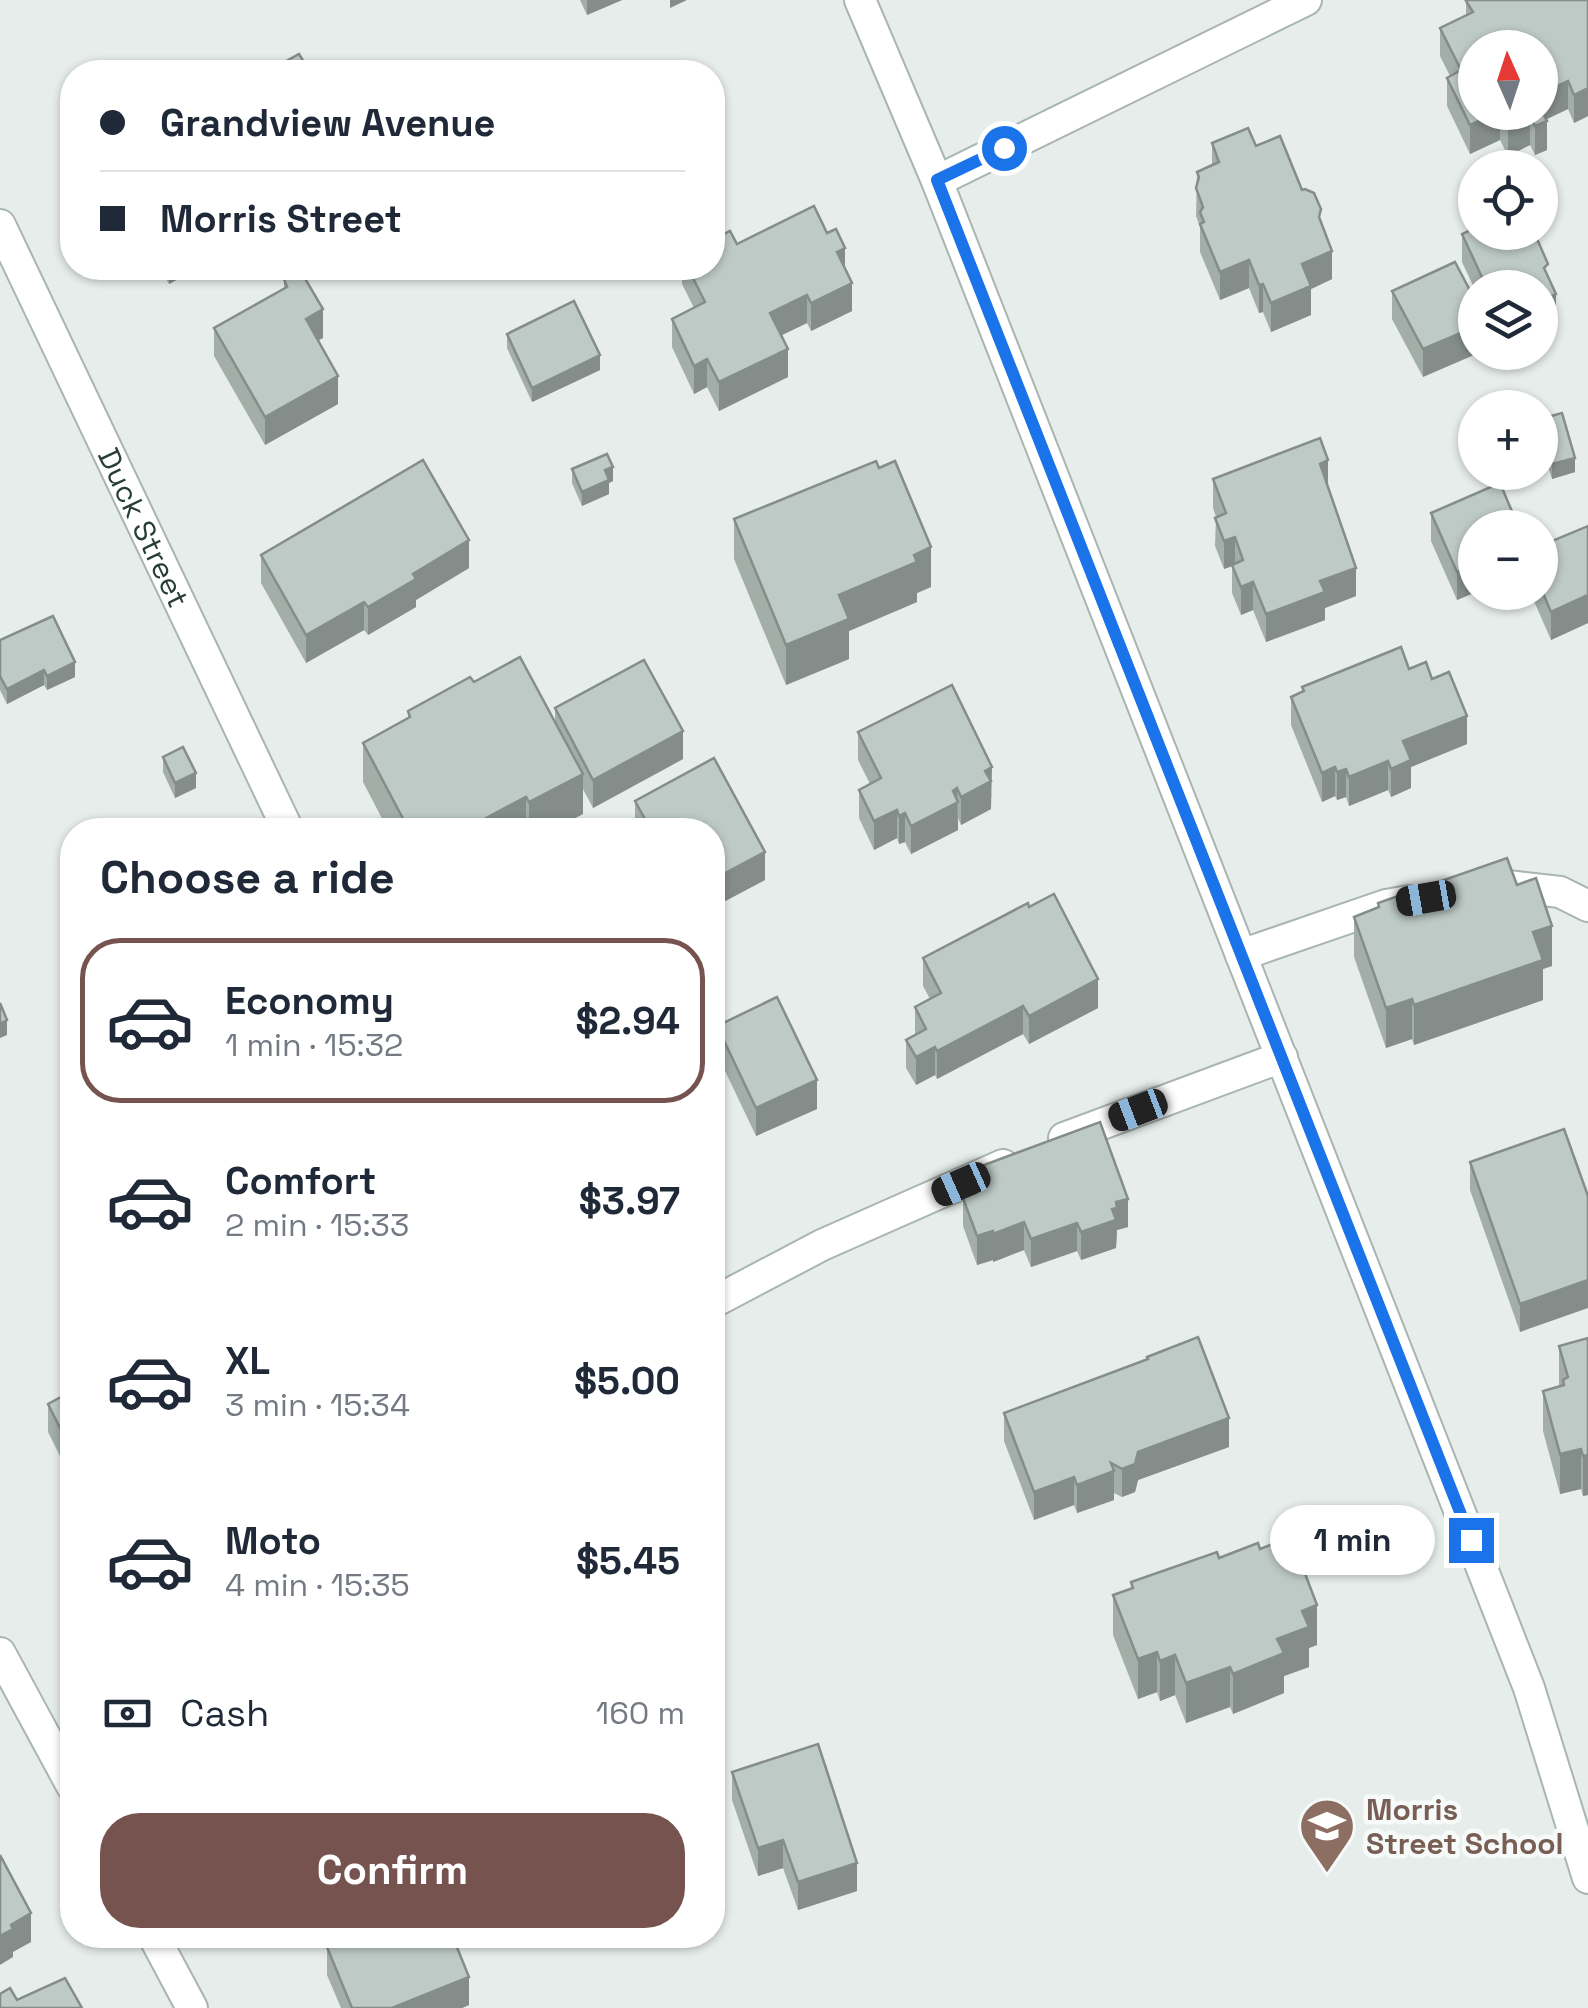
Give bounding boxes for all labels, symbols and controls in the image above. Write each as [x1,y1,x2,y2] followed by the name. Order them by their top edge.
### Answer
[1458,30,1558,130] north arrow
[1458,30,1558,610] map controls
[160,99,496,147] text: Grandview Avenue
[982,126,1027,171] route start
[1458,150,1558,250] button: locate
[160,195,402,243] text: Morris Street
[1458,270,1558,370] button: layers
[1458,390,1558,490] button: +
[89,442,199,613] street label: Duck Street
[1458,510,1558,610] button: −
[100,849,395,906] text: Choose a ride
[1394,878,1458,918] car
[105,976,195,1066] icon: car
[225,977,394,1025] text: Economy
[575,997,680,1045] text: $2.94
[225,1025,403,1065] text: 1 min · 15:32
[1105,1085,1171,1135] car
[105,1156,195,1246] icon: car
[225,1157,376,1205] text: Comfort
[927,1158,995,1210] car
[579,1177,680,1225] text: $3.97
[225,1205,409,1245] text: 2 min · 15:33
[105,1336,195,1426] icon: car
[225,1337,270,1385] text: XL
[574,1357,680,1405] text: $5.00
[225,1385,410,1425] text: 3 min · 15:34
[1271,1505,1436,1575] callout: 1 min
[105,1516,195,1606] icon: car
[225,1517,321,1565] text: Moto
[1449,1518,1494,1563] route end
[1313,1520,1392,1560] text: 1 min
[576,1537,680,1585] text: $5.45
[225,1565,410,1605] text: 4 min · 15:35
[100,1686,155,1741] icon: cash
[180,1689,269,1737] text: Cash
[596,1693,685,1733] text: 160 m
[1366,1790,1564,1863] place label: Morris Street School
[1297,1796,1357,1875] school or university icon: Morris Street School
[100,1813,685,1928] button: Confirm

